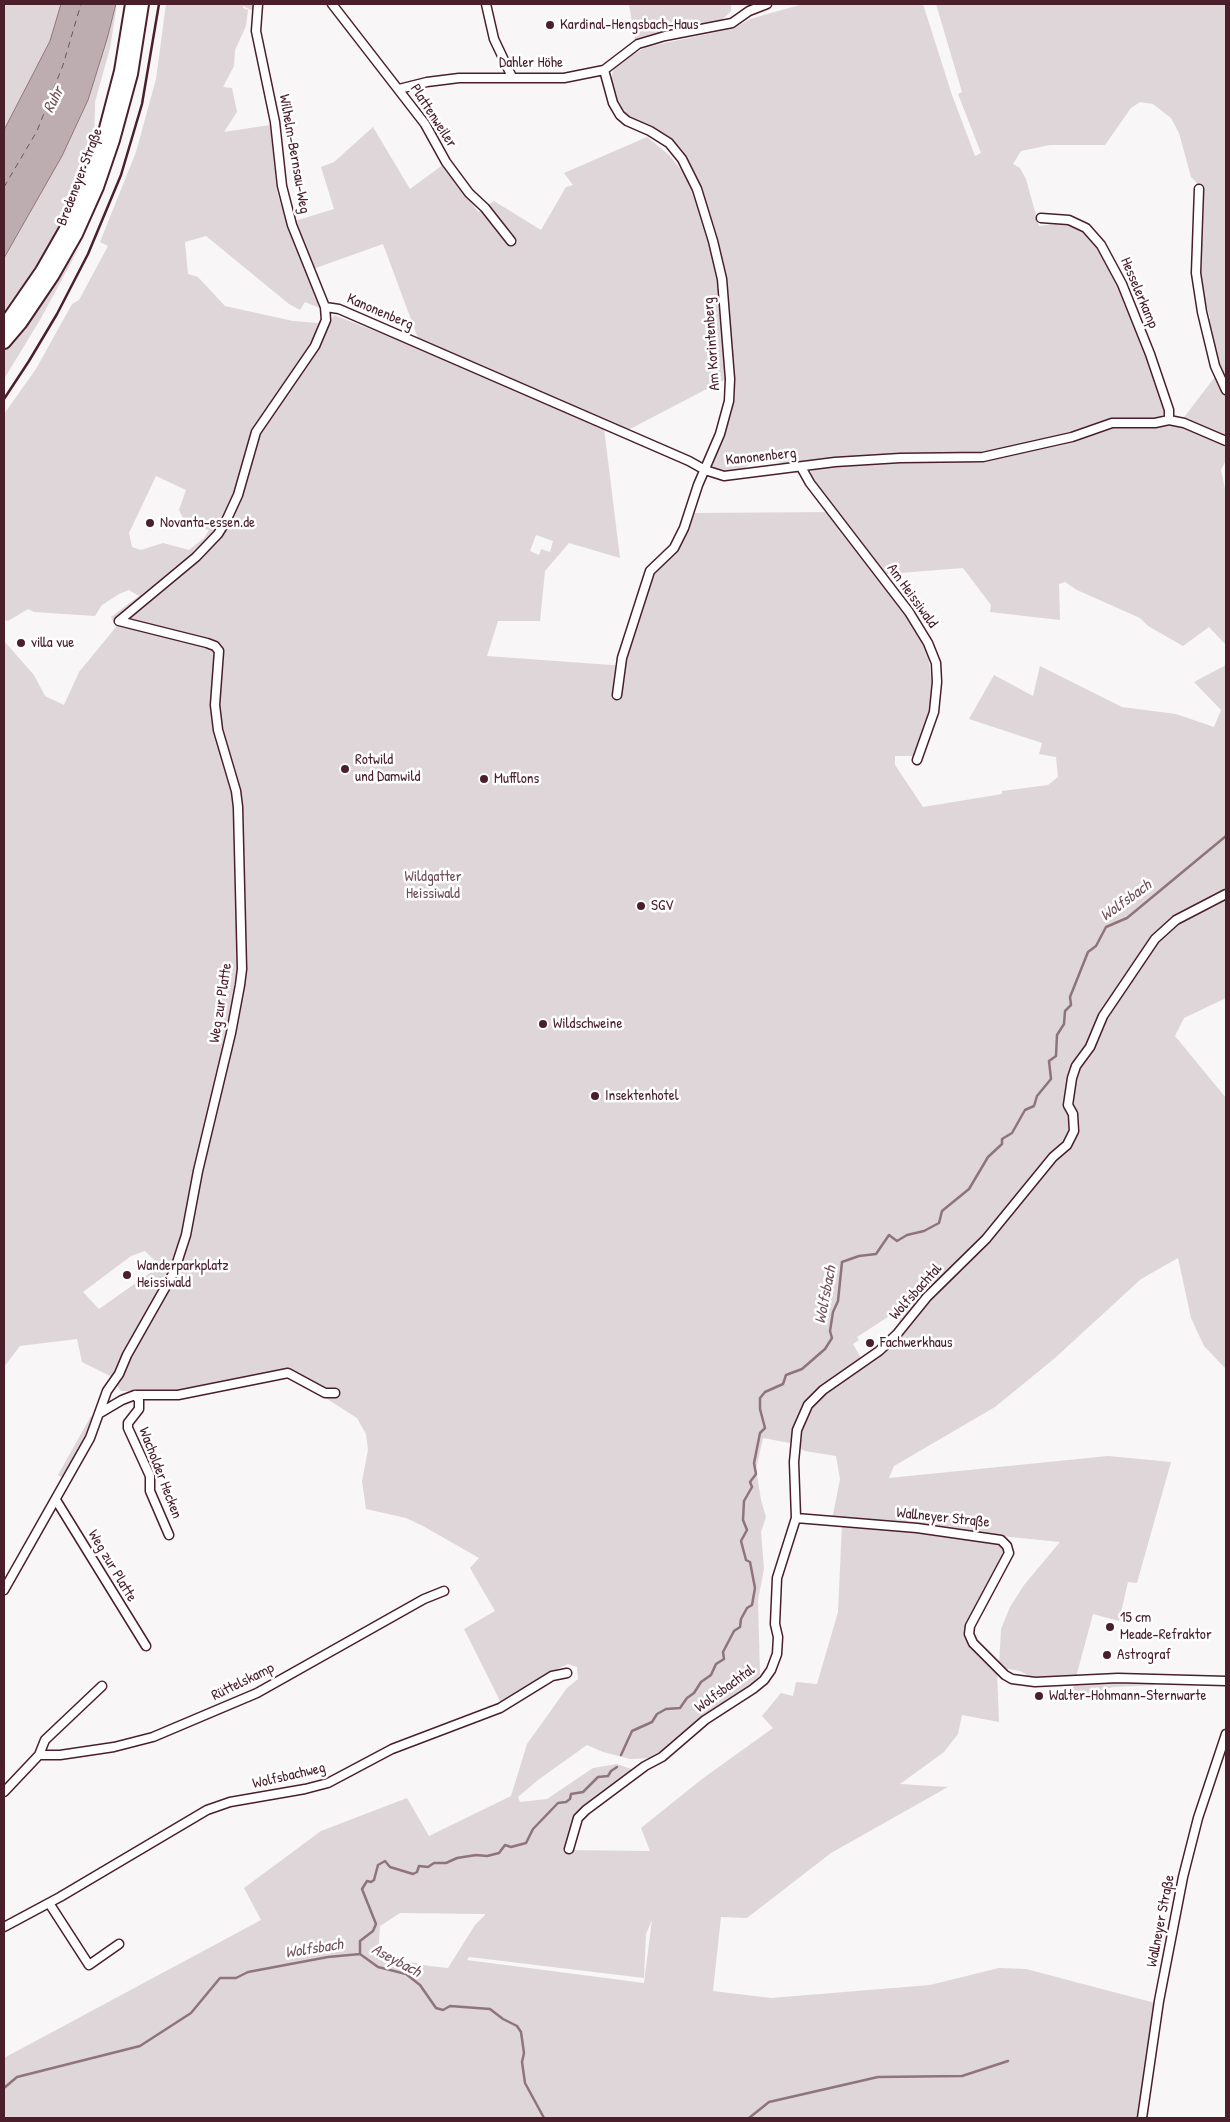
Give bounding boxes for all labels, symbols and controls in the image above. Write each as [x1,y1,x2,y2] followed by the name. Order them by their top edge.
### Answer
[560,16,699,34] place label: Kardinal-Hengsbach-Haus
[544,19,556,31] marker: Kardinal-Hengsbach-Haus
[499,54,563,72] street label: Dahler Höhe
[406,81,460,151] street label: Plattenweiler
[40,84,68,116] water label: Ruhr
[275,93,313,215] street label: Wilhelm-Bernsau-Weg
[53,126,107,228] street label: Bredeneyer Straße
[1116,255,1162,331] street label: Hesselerkamp
[344,290,416,334] street label: Kanonenberg
[700,297,724,391] street label: Am Korintenberg
[725,444,797,470] street label: Kanonenberg
[160,514,255,532] place label: Novanta-essen.de
[144,517,156,529] marker: Novanta-essen.de
[883,560,941,632] street label: Am Heissiwald
[31,634,74,652] place label: villa vue
[15,637,27,649] marker: villa vue
[355,751,420,786] place label: Rotwild und Damwild
[339,763,351,775] marker: Rotwild und Damwild
[494,770,539,788] place label: Mufflons
[478,773,490,785] marker: Mufflons
[404,868,462,903] park label: Wildgatter Heissiwald
[1097,876,1155,926] water label: Wolfsbach
[651,897,674,915] place label: SGV
[635,900,647,912] marker: SGV
[206,962,236,1044] street label: Weg zur Platte
[553,1015,622,1033] place label: Wildschweine
[537,1018,549,1030] marker: Wildschweine
[605,1087,679,1105] place label: Insektenhotel
[589,1090,601,1102] marker: Insektenhotel
[137,1257,229,1292] place label: Wanderparkplatz Heissiwald
[886,1260,946,1324] street label: Wolfsbachtal
[811,1265,841,1325] water label: Wolfsbach
[121,1269,133,1281] marker: Wanderparkplatz Heissiwald
[880,1334,952,1352] place label: Fachwerkhaus
[864,1337,876,1349] marker: Fachwerkhaus
[134,1425,186,1521] street label: Wacholder Hecken
[896,1504,990,1532] street label: Wallneyer Straße
[84,1527,140,1605] street label: Weg zur Platte
[1120,1609,1212,1644] place label: 15 cm Meade-Refraktor
[1104,1621,1116,1633] marker: 15 cm Meade-Refraktor
[1117,1646,1171,1664] place label: Astrograf
[1101,1649,1113,1661] marker: Astrograf
[209,1659,277,1705] street label: Rüttelskamp
[692,1661,758,1717] street label: Wolfsbachtal
[1049,1687,1206,1705] place label: Walter-Hohmann-Sternwarte
[1033,1690,1045,1702] marker: Walter-Hohmann-Sternwarte
[251,1759,327,1793] street label: Wolfsbachweg
[1143,1873,1179,1969] street label: Wallneyer Straße
[284,1935,344,1963] water label: Wolfsbach
[368,1940,424,1982] water label: Aseybach

